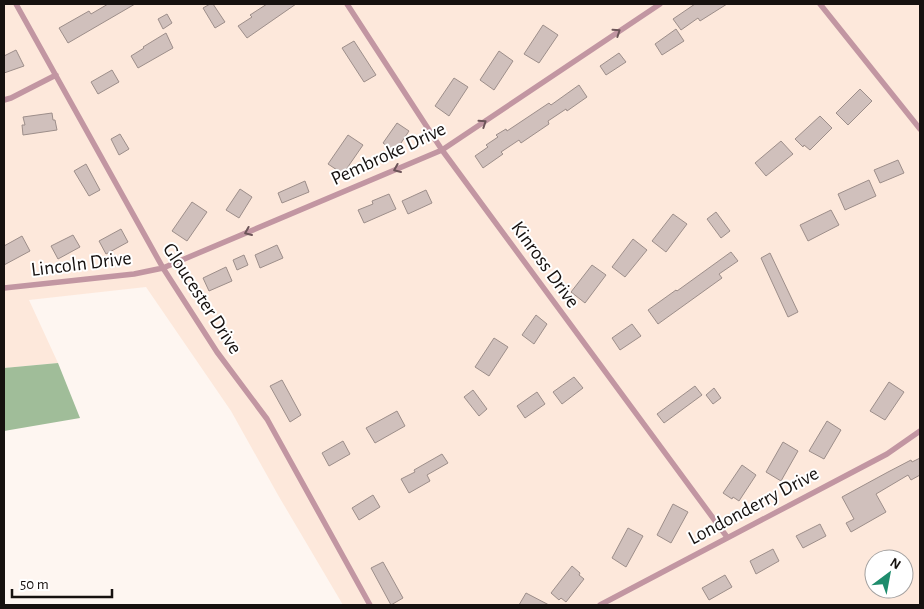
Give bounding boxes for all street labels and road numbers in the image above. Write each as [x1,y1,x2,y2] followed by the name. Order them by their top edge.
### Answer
[328,119,449,189] street label: Pembroke Drive
[507,218,583,312] street label: Kinross Drive
[159,240,245,358] street label: Gloucester Drive
[30,248,133,280] street label: Lincoln Drive
[685,463,822,549] street label: Londonderry Drive

